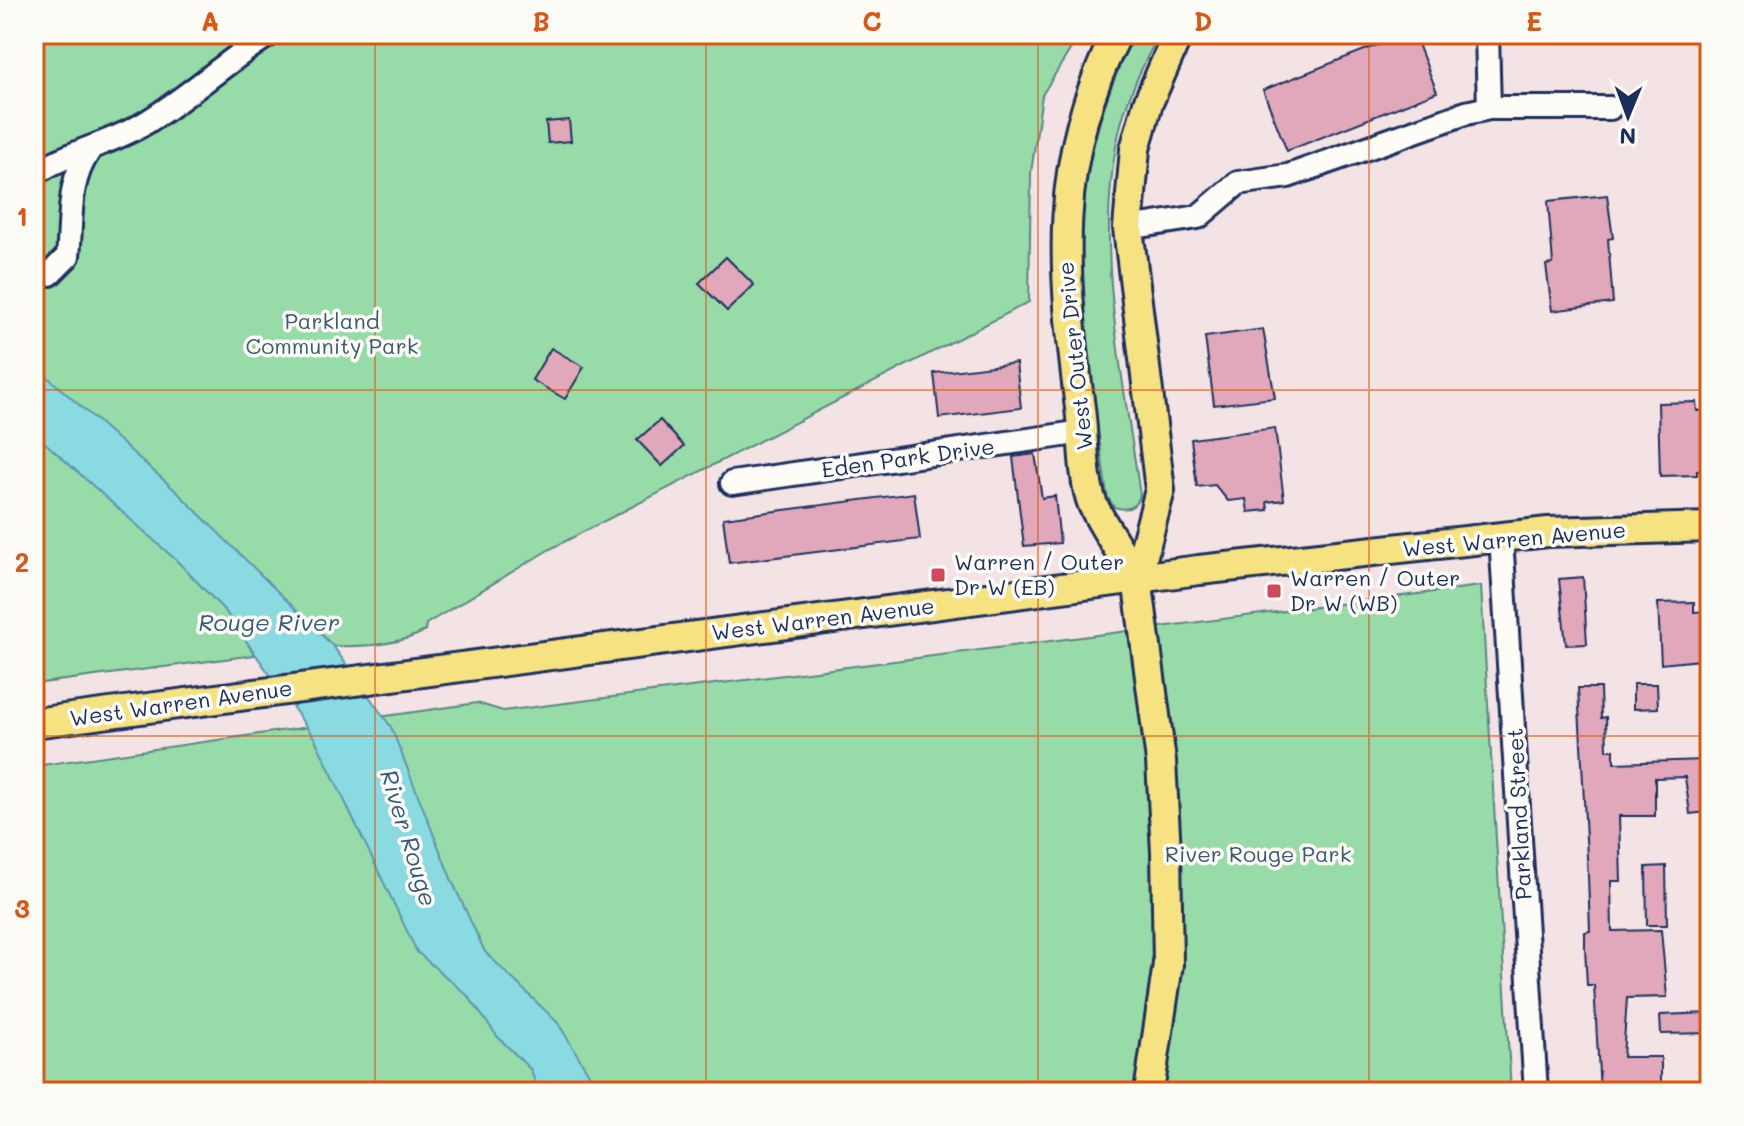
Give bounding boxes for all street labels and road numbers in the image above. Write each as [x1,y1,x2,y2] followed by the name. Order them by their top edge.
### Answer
[1050,260,1099,452] street label: West Outer Drive
[820,431,996,484] street label: Eden Park Drive
[1401,514,1627,563] street label: West Warren Avenue
[710,590,936,647] street label: West Warren Avenue
[68,673,294,732] street label: West Warren Avenue
[1500,727,1537,901] street label: Parkland Street

